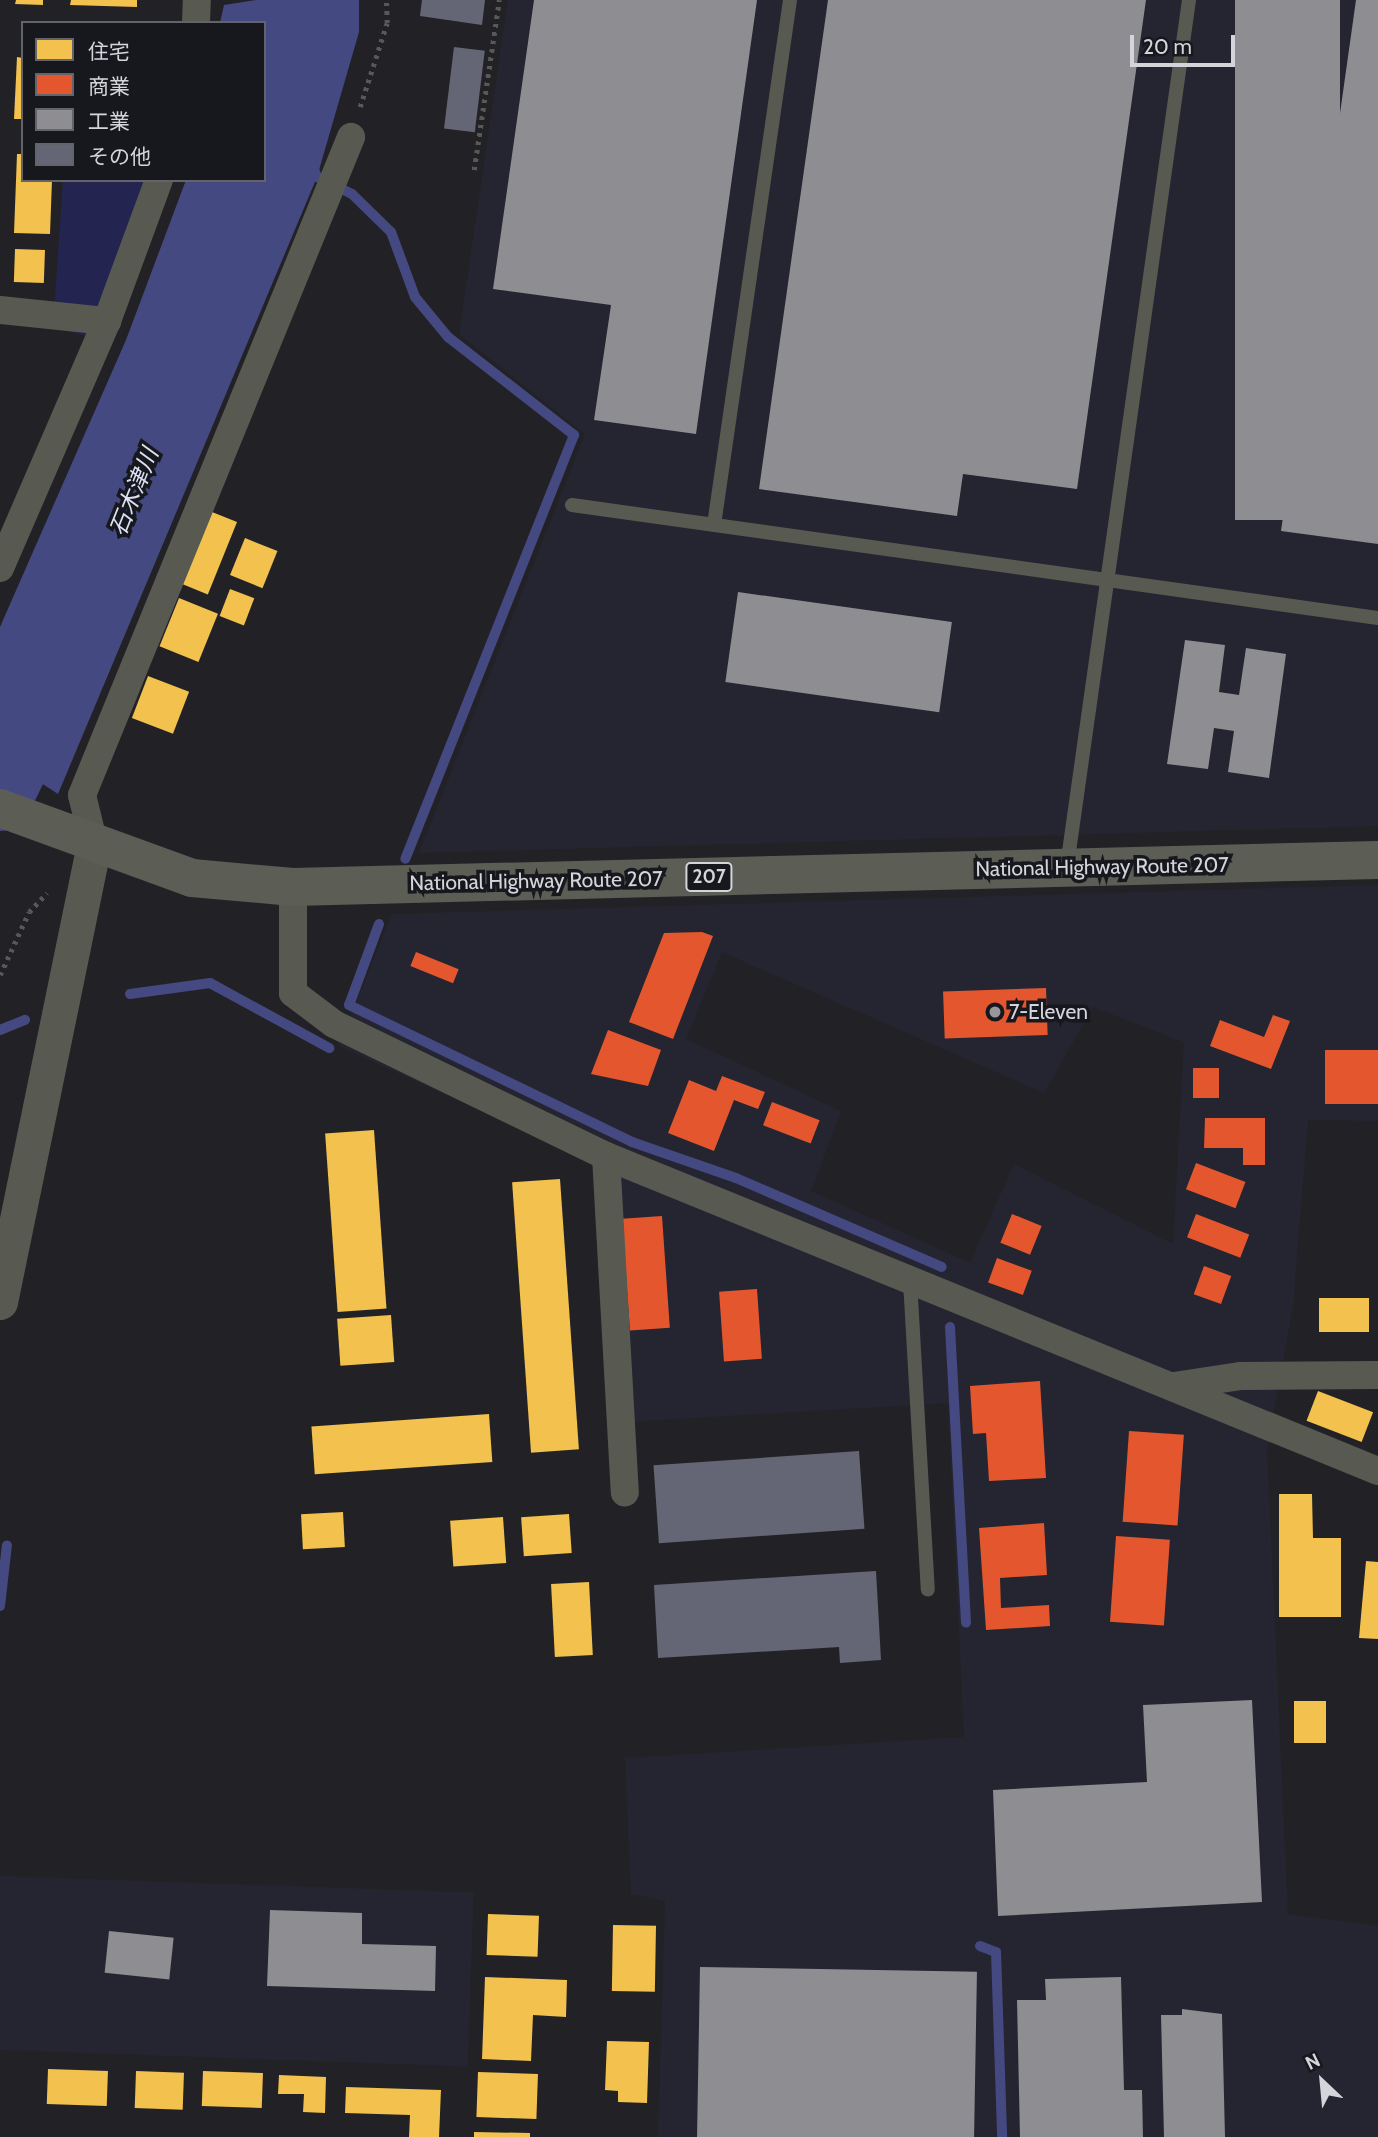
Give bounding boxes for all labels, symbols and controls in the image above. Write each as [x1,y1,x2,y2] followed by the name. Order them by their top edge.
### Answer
[21,21,266,182] legend
[1133,21,1238,65] scale bar
[1143,34,1192,59] text: 20 m
[88,39,130,64] text: 住宅
[88,74,130,99] text: 商業
[88,109,130,134] text: 工業
[88,144,151,169] text: その他
[104,444,164,540] water label: 石木津川
[975,852,1229,882] street label: National Highway Route 207
[684,862,734,892] road number: 207
[409,866,663,896] street label: National Highway Route 207
[1009,999,1088,1025] place label: 7-Eleven
[987,1004,1003,1020] marker: 7-Eleven
[1287,2046,1357,2116] north arrow
[1301,2048,1324,2075] text: N

